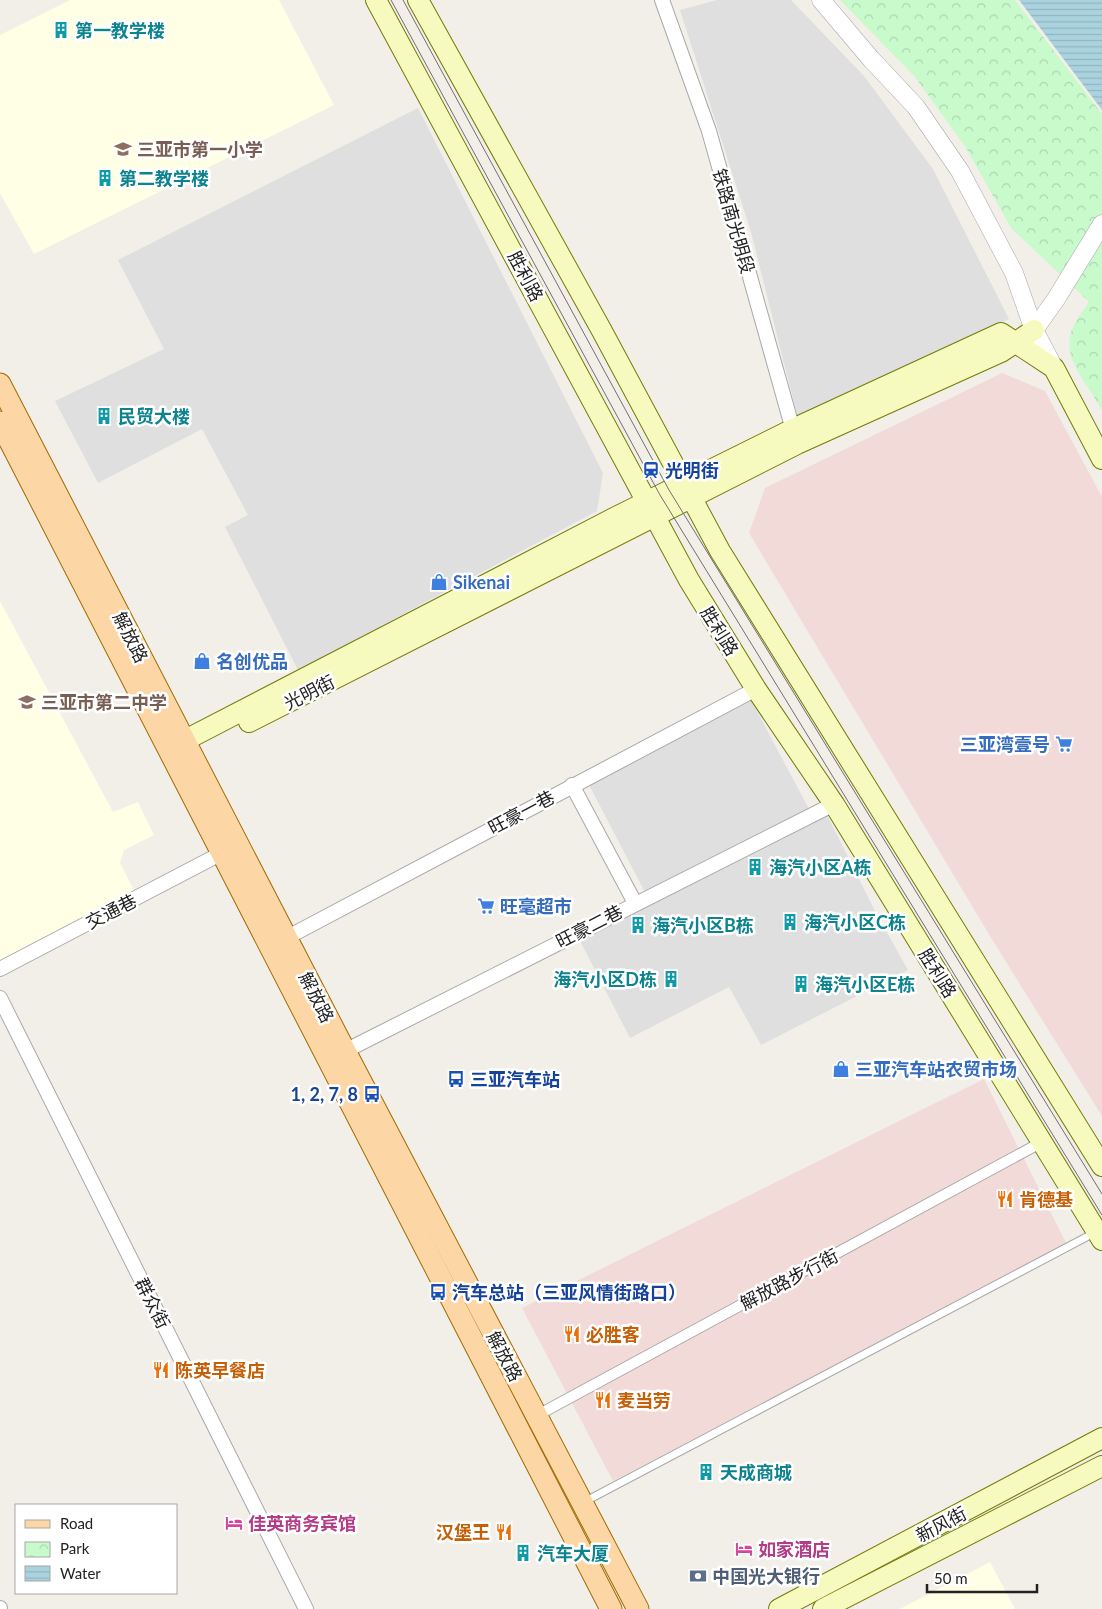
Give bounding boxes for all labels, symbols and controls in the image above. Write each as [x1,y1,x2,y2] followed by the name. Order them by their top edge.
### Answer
[75,19,165,41] place label: 第一教学楼
[51,20,71,40] building icon: 第一教学楼
[137,138,263,160] place label: 三亚市第一小学
[113,139,133,159] school or university icon: 三亚市第一小学
[709,166,759,276] street label: 铁路南光明段
[119,167,209,189] place label: 第二教学楼
[95,168,115,188] building icon: 第二教学楼
[504,247,548,305] street label: 胜利路
[118,405,190,427] place label: 民贸大楼
[94,406,114,426] building icon: 民贸大楼
[665,459,719,481] place label: 光明街
[641,460,661,480] station icon: 光明街
[453,571,510,593] place label: Sikenai
[429,572,449,592] shop icon: Sikenai
[696,602,744,660] street label: 胜利路
[109,608,153,666] street label: 解放路
[216,650,288,672] place label: 名创优品
[192,651,212,671] shop icon: 名创优品
[280,670,338,714] street label: 光明街
[41,691,167,713] place label: 三亚市第二中学
[17,692,37,712] school or university icon: 三亚市第二中学
[960,733,1050,755] place label: 三亚湾壹号
[1054,734,1074,754] supermarket icon: 三亚湾壹号
[484,785,558,839] street label: 旺豪一巷
[769,856,872,878] place label: 海汽小区A栋
[745,857,765,877] building icon: 海汽小区A栋
[82,889,140,933] street label: 交通巷
[500,895,572,917] place label: 旺毫超市
[476,896,496,916] supermarket icon: 旺毫超市
[552,900,626,952] street label: 旺豪二巷
[804,911,906,933] place label: 海汽小区C栋
[780,912,800,932] building icon: 海汽小区C栋
[652,914,754,936] place label: 海汽小区B栋
[628,915,648,935] building icon: 海汽小区B栋
[914,944,962,1002] street label: 胜利路
[295,968,339,1026] street label: 解放路
[553,968,657,990] place label: 海汽小区D栋
[661,969,681,989] building icon: 海汽小区D栋
[815,973,915,995] place label: 海汽小区E栋
[791,974,811,994] building icon: 海汽小区E栋
[855,1058,1017,1080] place label: 三亚汽车站农贸市场
[831,1059,851,1079] shop icon: 三亚汽车站农贸市场
[470,1068,560,1090] place label: 三亚汽车站
[446,1069,466,1089] bus stop icon: 三亚汽车站
[290,1083,358,1105] place label: 1, 2, 7, 8
[362,1084,382,1104] bus stop icon: 1, 2, 7, 8
[1019,1188,1073,1210] place label: 肯德基
[995,1189,1015,1209] restaurant icon: 肯德基
[736,1244,842,1314] street label: 解放路步行街
[131,1274,175,1332] street label: 群众街
[452,1281,686,1303] place label: 汽车总站（三亚风情街路口）
[428,1282,448,1302] bus stop icon: 汽车总站（三亚风情街路口）
[586,1323,640,1345] place label: 必胜客
[562,1324,582,1344] restaurant icon: 必胜客
[483,1327,527,1385] street label: 解放路
[175,1359,265,1381] place label: 陈英早餐店
[151,1360,171,1380] restaurant icon: 陈英早餐店
[617,1389,671,1411] place label: 麦当劳
[593,1390,613,1410] restaurant icon: 麦当劳
[720,1461,792,1483] place label: 天成商城
[696,1462,716,1482] building icon: 天成商城
[912,1502,970,1546] street label: 新风街
[15,1504,178,1594] legend
[248,1512,356,1534] place label: 佳英商务宾馆
[224,1513,244,1533] hotel icon: 佳英商务宾馆
[60,1514,93,1532] text: Road
[436,1521,490,1543] place label: 汉堡王
[494,1522,514,1542] restaurant icon: 汉堡王
[758,1538,830,1560] place label: 如家酒店
[60,1539,90,1557] text: Park
[734,1539,754,1559] hotel icon: 如家酒店
[537,1542,609,1564] place label: 汽车大厦
[513,1543,533,1563] building icon: 汽车大厦
[927,1562,1037,1594] scale bar
[60,1564,101,1582] text: Water
[712,1565,820,1587] place label: 中国光大银行
[688,1566,708,1586] bank icon: 中国光大银行
[934,1569,968,1587] text: 50 m

